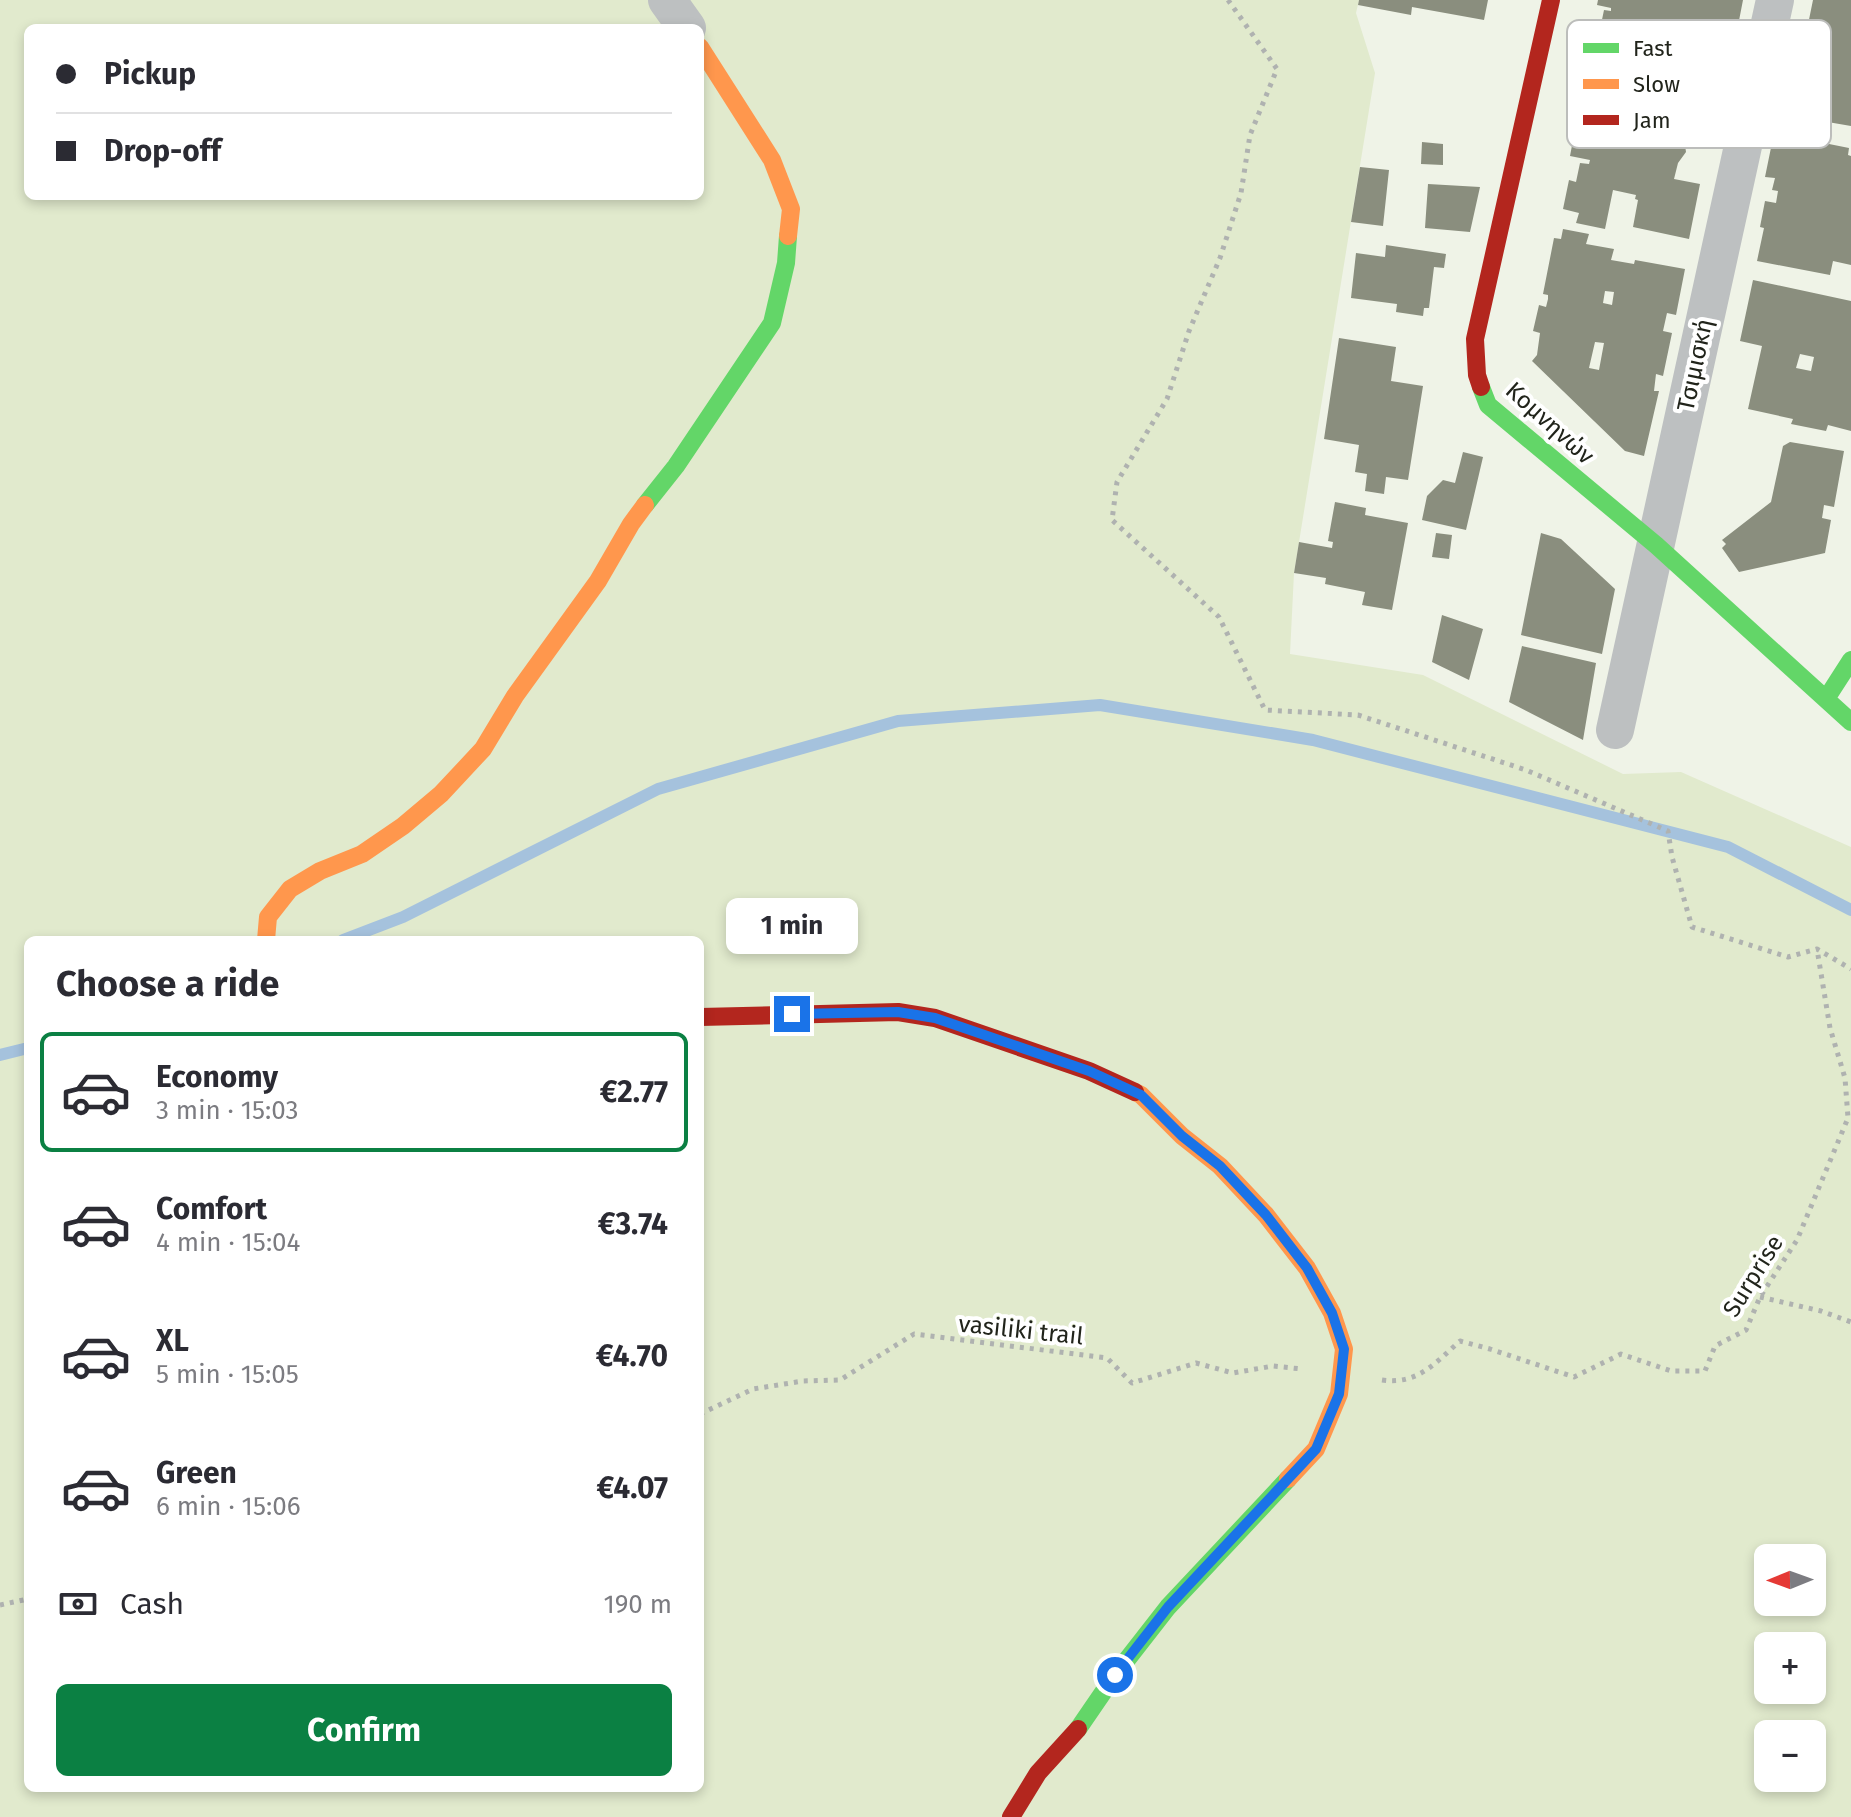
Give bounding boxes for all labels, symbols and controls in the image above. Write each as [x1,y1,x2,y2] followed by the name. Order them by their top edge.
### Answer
[1567,20,1831,148] legend
[1633,35,1673,62] text: Fast
[104,56,196,92] text: Pickup
[1633,71,1680,98] text: Slow
[1633,107,1671,134] text: Jam
[104,133,221,169] text: Drop-off
[1672,316,1718,414] street label: Τσιμισκή
[1500,376,1600,470] street label: Κομνηνών
[726,898,858,954] callout: 1 min
[761,910,823,941] text: 1 min
[56,962,279,1006] text: Choose a ride
[774,996,810,1032] route end
[60,1056,132,1128] icon: car
[156,1059,278,1095] text: Economy
[600,1074,668,1110] text: €2.77
[156,1095,298,1126] text: 3 min · 15:03
[60,1188,132,1260] icon: car
[156,1191,267,1227] text: Comfort
[598,1206,668,1242] text: €3.74
[156,1227,300,1258] text: 4 min · 15:04
[1717,1230,1789,1322] street label: Surprise
[957,1310,1085,1350] street label: vasiliki trail
[60,1320,132,1392] icon: car
[156,1323,189,1359] text: XL
[596,1338,668,1374] text: €4.70
[156,1359,299,1390] text: 5 min · 15:05
[60,1452,132,1524] icon: car
[156,1455,237,1491] text: Green
[597,1470,668,1506] text: €4.07
[156,1491,301,1522] text: 6 min · 15:06
[1754,1544,1826,1616] north arrow
[1754,1544,1826,1792] map controls
[56,1582,100,1626] icon: cash
[120,1586,184,1622] text: Cash
[603,1589,672,1620] text: 190 m
[1754,1632,1826,1704] button: +
[1097,1657,1133,1693] route start
[56,1684,672,1776] button: Confirm
[1754,1720,1826,1792] button: −

